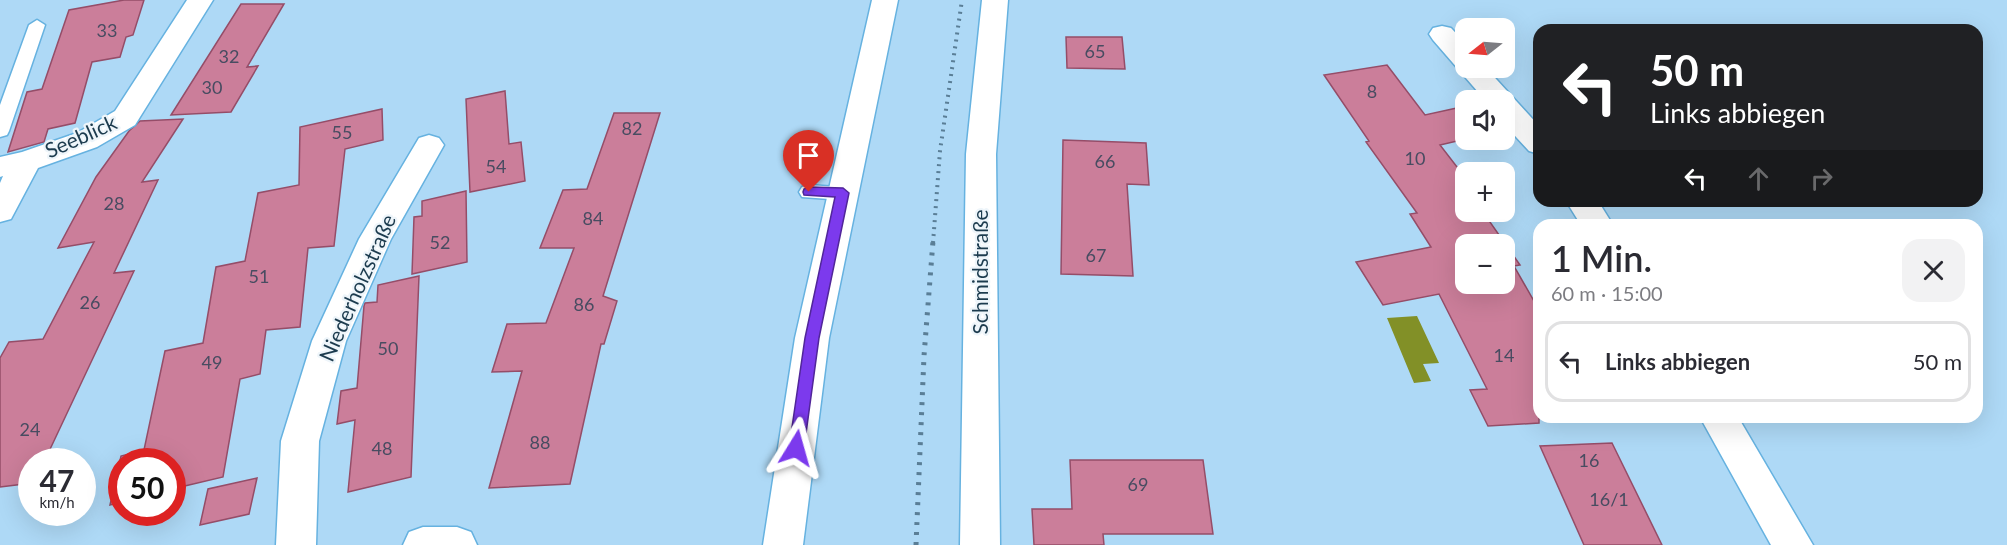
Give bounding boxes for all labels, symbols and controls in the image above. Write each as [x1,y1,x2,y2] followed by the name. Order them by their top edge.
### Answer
[1455,18,1515,78] north arrow
[1455,18,1515,294] map controls
[97,19,117,41] house number: 33
[1085,40,1105,62] house number: 65
[219,45,239,67] house number: 32
[1650,45,1744,95] text: 50 m
[1551,48,1629,126] icon: left
[202,76,222,98] house number: 30
[1367,80,1377,102] house number: 8
[1455,90,1515,150] button: sound
[1650,96,1825,129] text: Links abbiegen
[41,109,120,162] street label: Seeblick
[622,117,642,139] house number: 82
[332,121,352,143] house number: 55
[783,130,834,192] pin
[792,139,825,172] icon: arrive
[1405,147,1425,169] house number: 10
[1095,150,1115,172] house number: 66
[486,155,506,177] house number: 54
[1455,162,1515,222] button: +
[1679,162,1712,195] icon: left
[1742,162,1775,195] icon: ahead
[1805,162,1838,195] icon: right
[104,192,124,214] house number: 28
[583,207,603,229] house number: 84
[313,210,400,365] street label: Niederholzstraße
[967,210,992,334] street label: Schmidstraße
[430,231,450,253] house number: 52
[1455,234,1515,294] button: −
[1551,236,1652,280] text: 1 Min.
[1902,239,1965,302] button: close
[1086,244,1106,266] house number: 67
[249,265,269,287] house number: 51
[1551,281,1663,305] text: 60 m · 15:00
[80,291,100,313] house number: 26
[574,293,594,315] house number: 86
[378,337,398,359] house number: 50
[1494,344,1514,366] house number: 14
[1554,345,1587,378] icon: left
[1605,348,1750,375] text: Links abbiegen
[1913,348,1962,375] text: 50 m
[202,351,222,373] house number: 49
[764,416,828,480] position arrow
[20,418,40,440] house number: 24
[530,431,550,453] house number: 88
[372,437,392,459] house number: 48
[108,448,186,526] speed limit sign: 50
[1579,449,1599,471] house number: 16
[40,462,74,498] text: 47
[1128,473,1148,495] house number: 69
[1589,488,1629,510] house number: 16/1
[39,493,75,511] text: km/h

